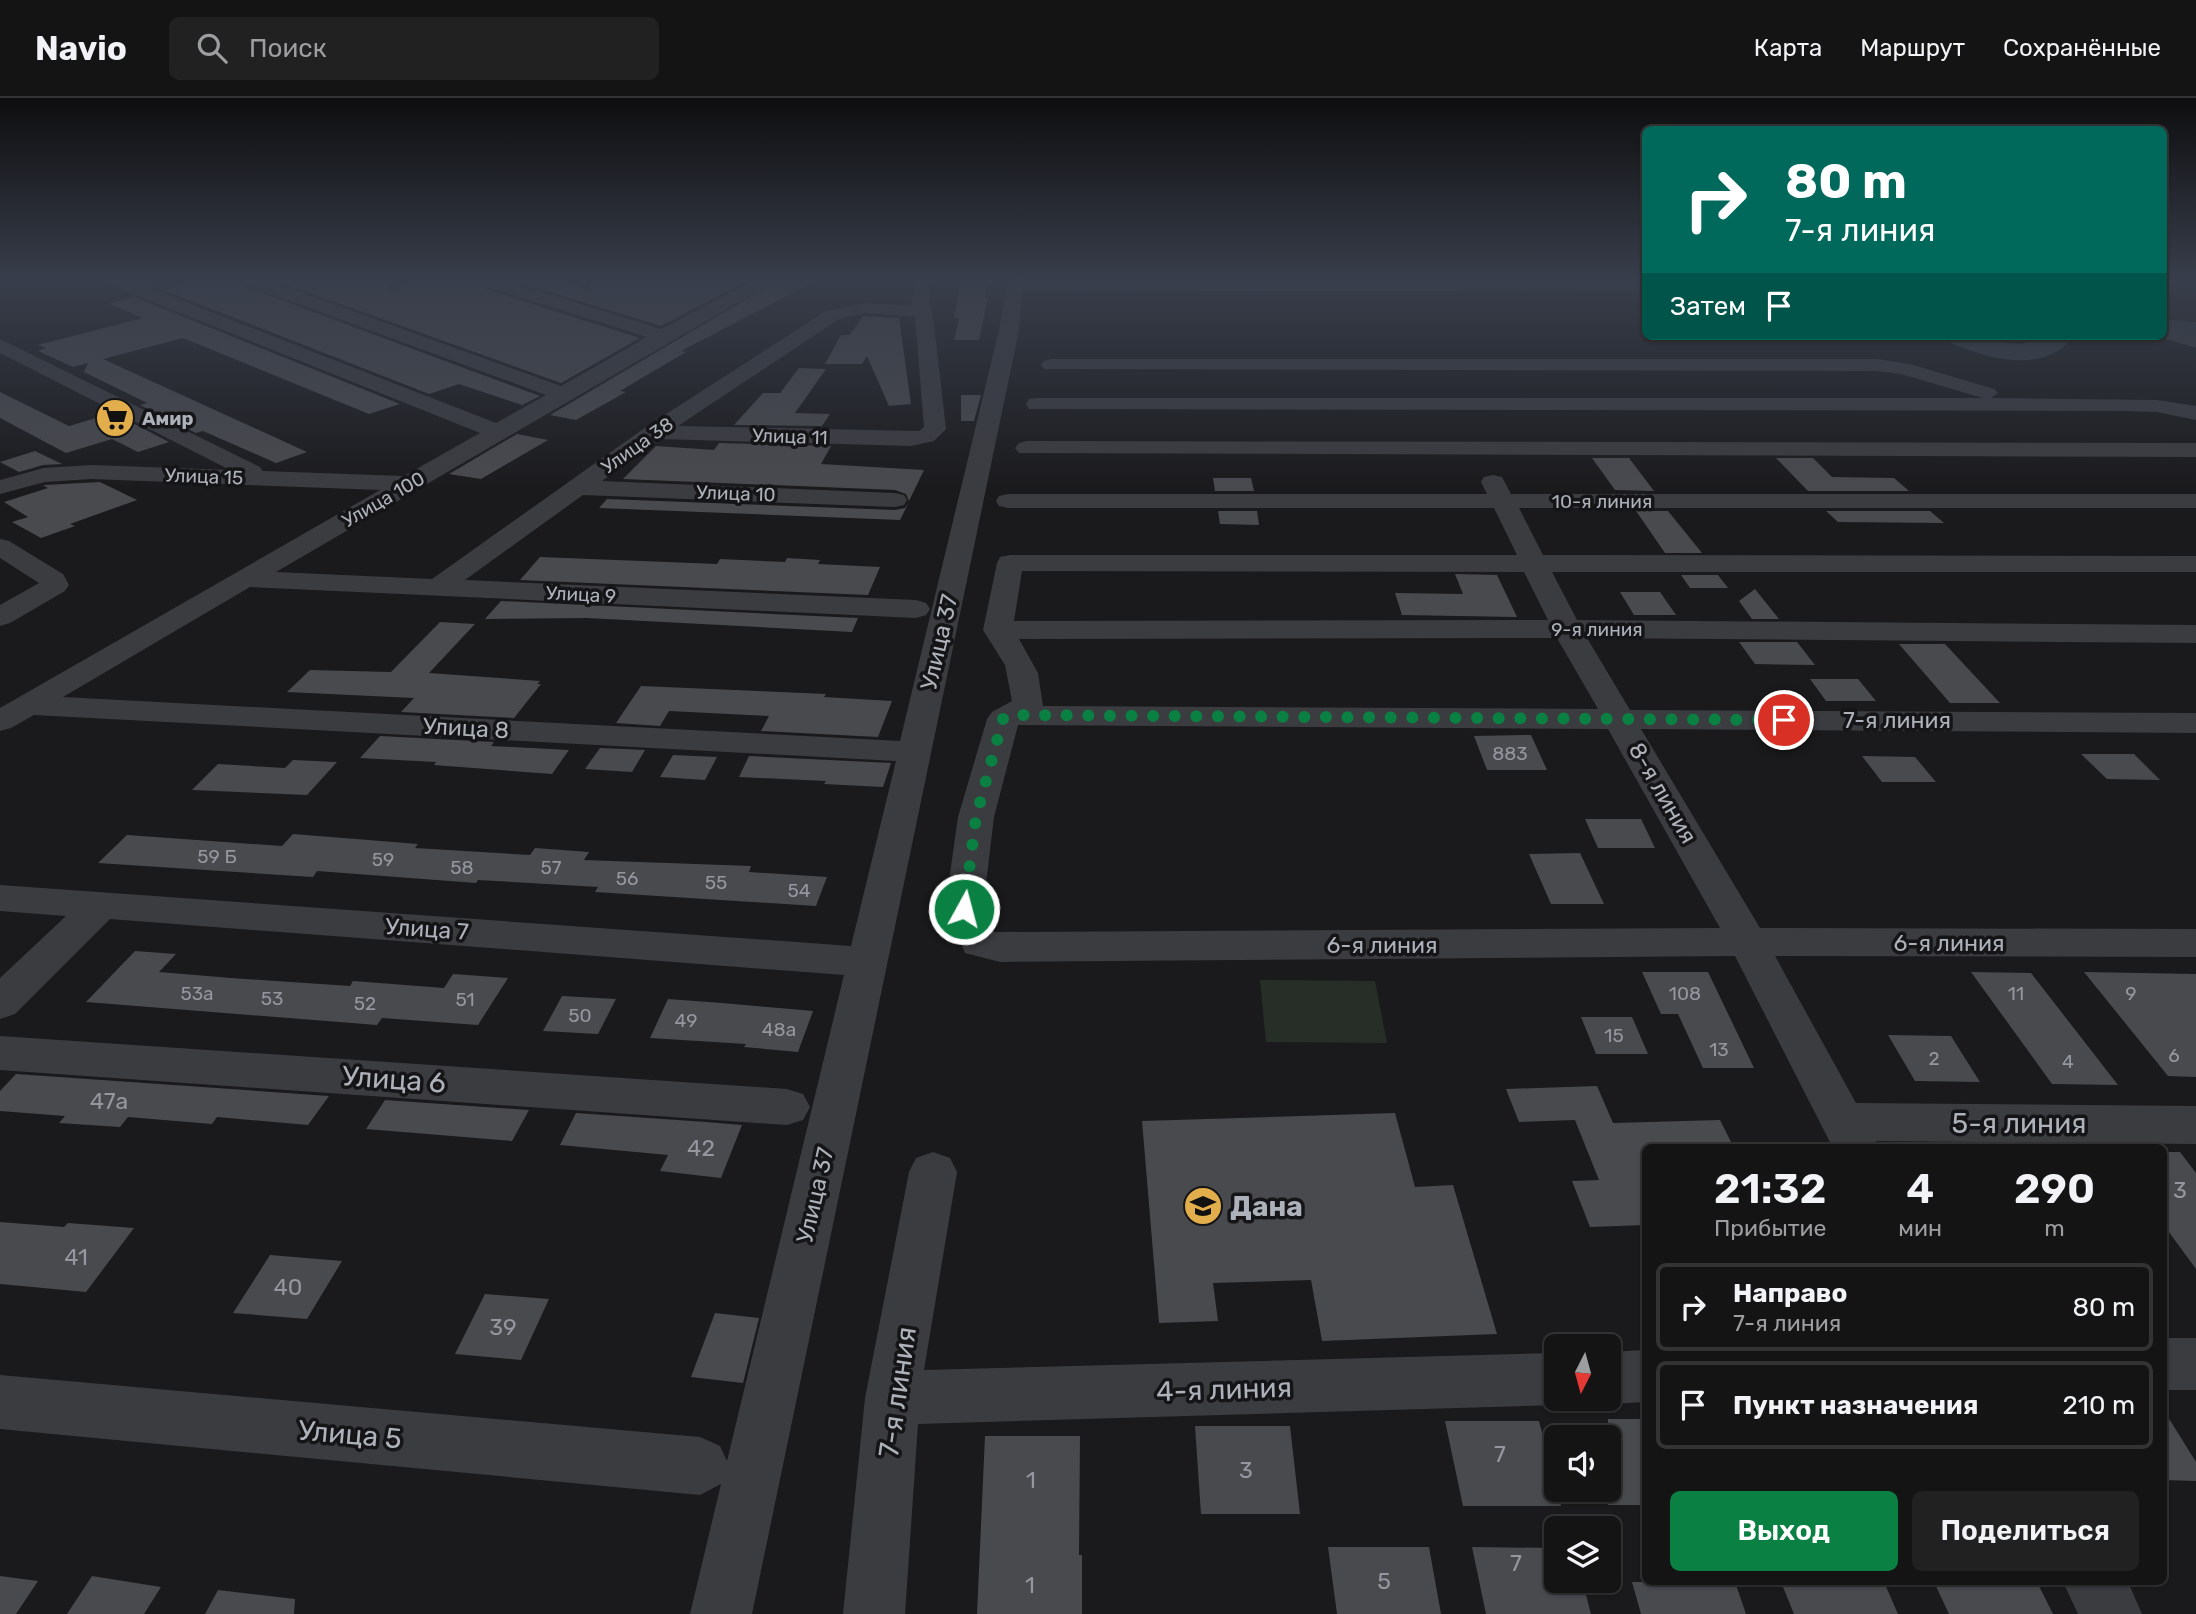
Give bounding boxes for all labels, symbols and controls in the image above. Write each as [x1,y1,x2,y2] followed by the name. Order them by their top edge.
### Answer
[169,17,659,80] search box
[35,29,127,68] text: Navio
[193,29,231,67] icon: search
[249,33,327,64] text: Поиск
[1754,34,1822,62] text: Карта
[1860,34,1965,62] text: Маршрут
[2003,34,2161,62] text: Сохранённые
[1785,152,1907,210] text: 80 m
[1670,154,1761,245] icon: right
[1785,211,1936,249] text: 7-я линия
[1760,287,1798,325] icon: arrive
[1670,291,1746,322] text: Затем
[94,397,136,439] supermarket icon: Амир
[142,407,193,430] place label: Амир
[597,412,678,479] street label: Улица 38
[752,424,828,449] street label: Улица 11
[164,464,244,489] street label: Улица 15
[338,467,429,532] street label: Улица 100
[696,481,776,506] street label: Улица 10
[1552,490,1652,513] street label: 10-я линия
[545,581,617,608] street label: Улица 9
[914,591,964,693] street label: Улица 37
[1551,618,1643,641] street label: 9-я линия
[1754,690,1814,750] pin
[1765,701,1803,739] icon: arrive
[1843,706,1951,734] street label: 7-я линия
[422,712,510,744] street label: Улица 8
[1623,738,1703,848] street label: 8-я линия
[1492,742,1528,765] house number: 883
[197,845,237,868] house number: 59 Б
[372,848,394,871] house number: 59
[450,856,474,879] house number: 58
[540,856,562,879] house number: 57
[616,867,638,890] house number: 56
[705,871,727,894] house number: 55
[927,872,1001,946] position arrow
[787,879,811,902] house number: 54
[384,912,470,946] street label: Улица 7
[1893,929,2005,957] street label: 6-я линия
[1326,931,1438,959] street label: 6-я линия
[180,982,214,1005] house number: 53а
[1669,982,1701,1005] house number: 108
[2008,982,2024,1005] house number: 11
[2125,982,2137,1005] house number: 9
[261,987,283,1010] house number: 53
[455,988,475,1011] house number: 51
[354,992,376,1015] house number: 52
[568,1004,592,1027] house number: 50
[675,1009,697,1032] house number: 49
[762,1018,796,1041] house number: 48а
[1604,1024,1624,1047] house number: 15
[1709,1038,1729,1061] house number: 13
[2168,1044,2180,1067] house number: 6
[1928,1047,1940,1070] house number: 2
[2062,1050,2074,1073] house number: 4
[341,1059,447,1100] street label: Улица 6
[90,1087,128,1115] house number: 47а
[1952,1107,2086,1140] street label: 5-я линия
[687,1134,715,1162] house number: 42
[790,1144,840,1246] street label: Улица 37
[1714,1164,1826,1214] text: 21:32
[1906,1164,1934,1214] text: 4
[2014,1164,2095,1214] text: 290
[2173,1176,2187,1204] house number: 3
[1182,1185,1224,1227] school or university icon: Дана
[1230,1190,1303,1223] place label: Дана
[1714,1214,1826,1242] text: Прибытие
[1898,1214,1942,1242] text: мин
[2044,1214,2065,1242] text: m
[64,1243,88,1271] house number: 41
[274,1273,302,1301] house number: 40
[1733,1278,1847,1309] text: Направо
[1674,1288,1712,1326] icon: right
[2072,1292,2135,1323] text: 80 m
[1733,1309,1841,1337] text: 7-я линия
[489,1313,517,1341] house number: 39
[872,1325,923,1460] street label: 7-я линия
[1544,1334,1620,1410] north arrow
[1544,1334,1621,1593] map controls
[1156,1371,1292,1408] street label: 4-я линия
[1674,1386,1712,1424] icon: arrive
[1733,1390,1978,1421] text: Пункт назначения
[2063,1390,2135,1421] text: 210 m
[297,1414,403,1455] street label: Улица 5
[1544,1425,1621,1502] button: sound
[1494,1440,1506,1468] house number: 7
[1239,1456,1253,1484] house number: 3
[1026,1466,1036,1494] house number: 1
[1670,1491,1898,1571] button: Выход
[1912,1491,2139,1571] button: Поделиться
[1544,1516,1621,1593] button: layers
[1510,1549,1522,1577] house number: 7
[1377,1567,1391,1595] house number: 5
[1025,1571,1035,1599] house number: 1

